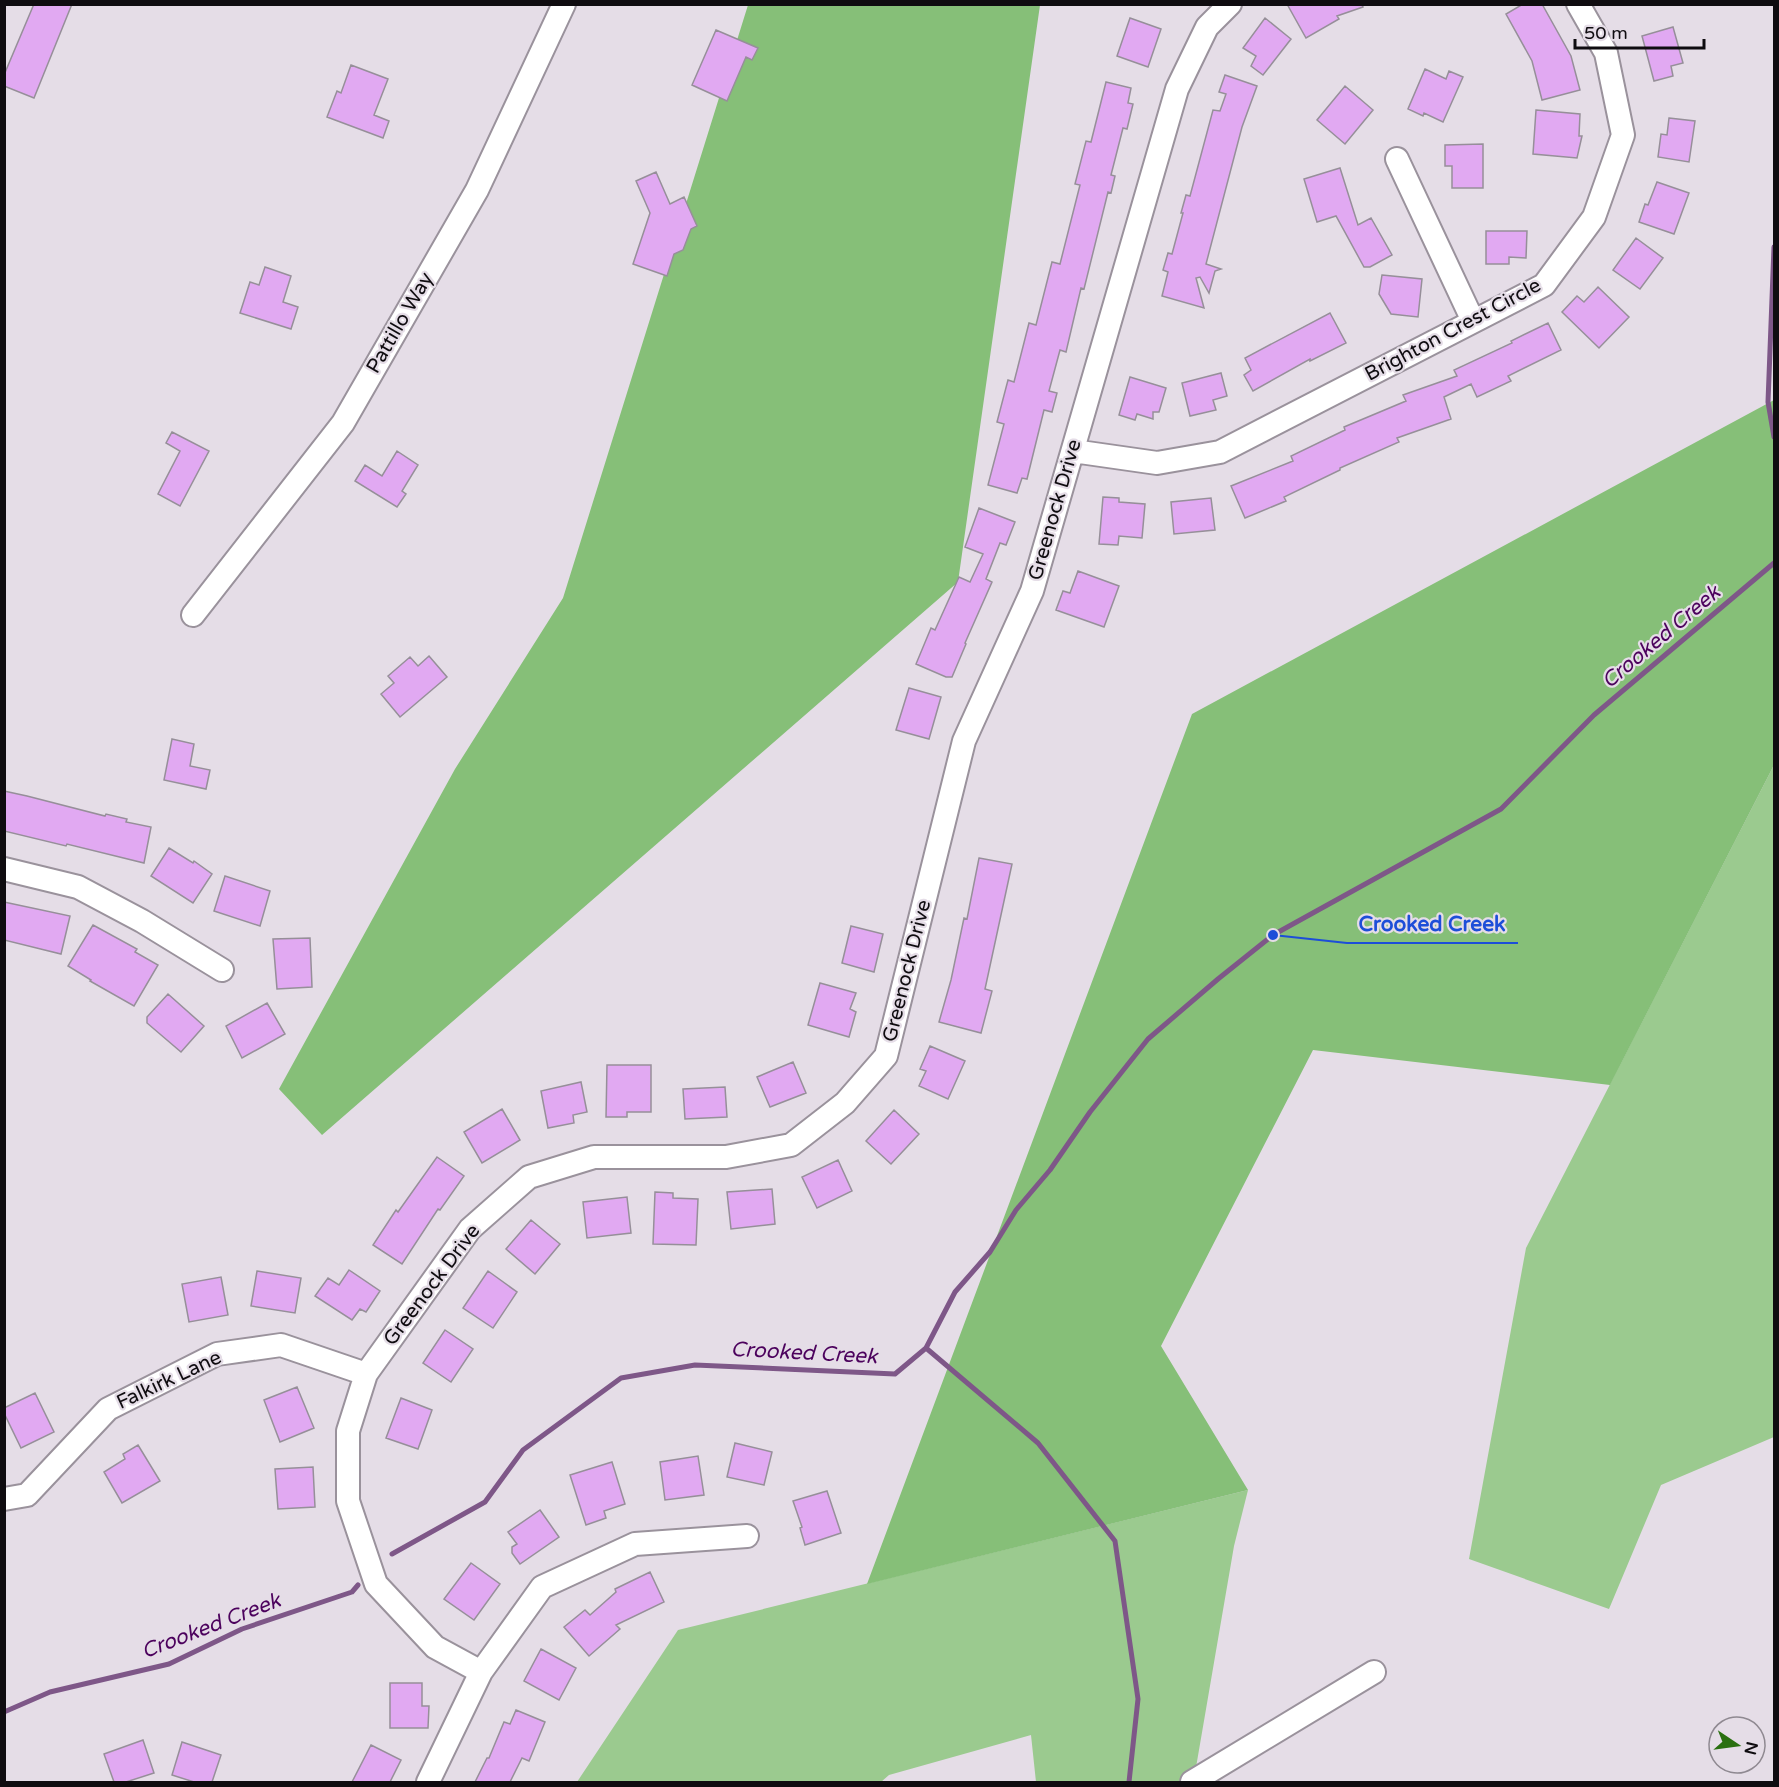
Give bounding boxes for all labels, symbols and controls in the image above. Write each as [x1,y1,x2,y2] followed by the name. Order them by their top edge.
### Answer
[1575,12,1704,50] scale bar
[1584,22,1628,44] text: 50 m
[361,268,439,378] street label: Pattillo Way
[1361,273,1545,387] street label: Brighton Crest Circle
[1023,437,1087,583] street label: Greenock Drive
[1597,579,1727,694] water label: Crooked Creek
[878,898,936,1044] street label: Greenock Drive
[1347,904,1518,943] callout: Crooked Creek
[1359,912,1506,937] text: Crooked Creek
[379,1220,485,1350] street label: Greenock Drive
[730,1337,880,1369] water label: Crooked Creek
[113,1345,225,1415] street label: Falkirk Lane
[138,1587,286,1664] water label: Crooked Creek
[1707,1715,1767,1775] north arrow
[1739,1740,1762,1757] text: N

